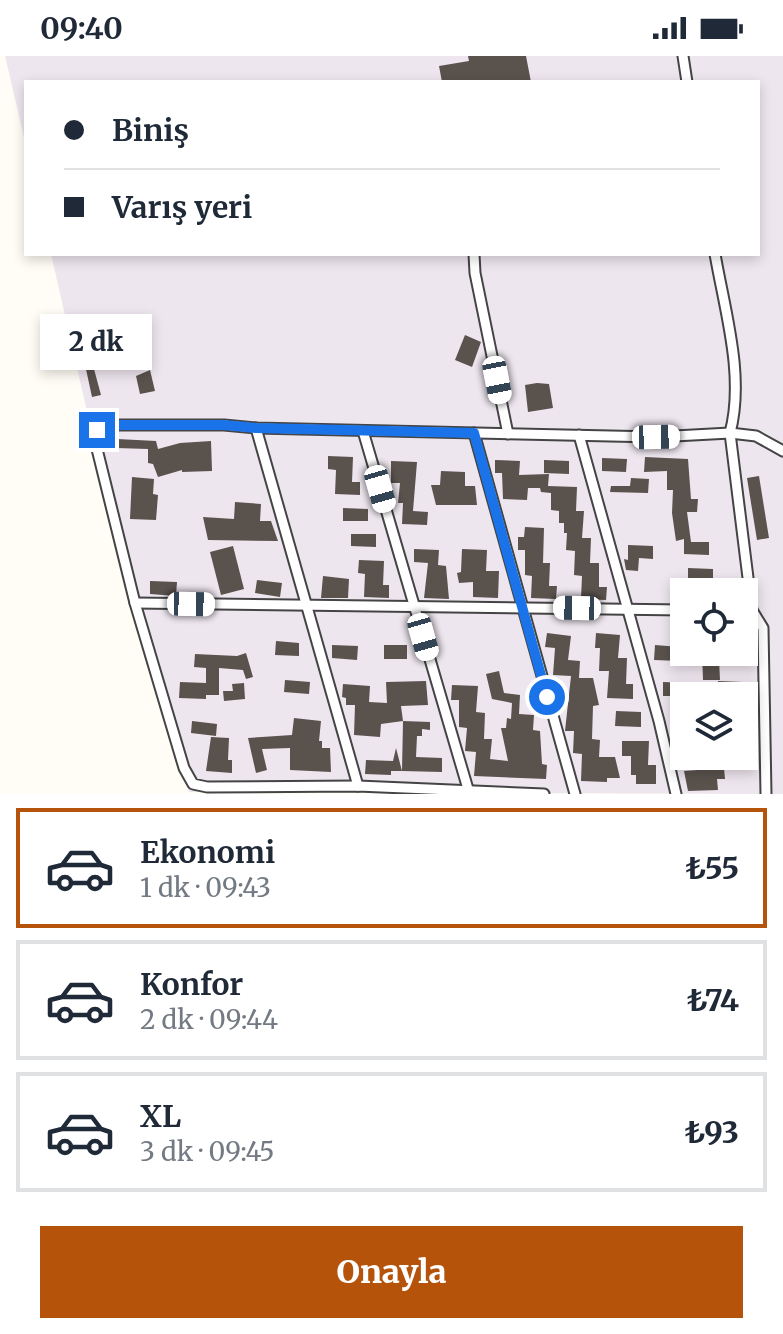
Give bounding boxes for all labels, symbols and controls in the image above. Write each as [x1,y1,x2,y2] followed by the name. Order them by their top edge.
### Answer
[40,9,123,47] text: 09:40
[112,111,189,149] text: Biniş
[112,188,252,226] text: Varış yeri
[41,314,153,370] callout: 2 dk
[69,325,123,358] text: 2 dk
[481,354,513,406] car
[79,412,115,448] route end
[632,425,680,449] car
[362,463,398,515] car
[670,578,758,770] map controls
[670,578,758,666] button: locate
[167,592,215,616] car
[553,596,601,620] car
[405,611,441,663] car
[529,679,565,715] route start
[670,682,758,770] button: layers
[44,832,116,904] icon: car
[140,833,275,871] text: Ekonomi
[685,849,739,887] text: ₺55
[140,871,271,904] text: 1 dk · 09:43
[44,964,116,1036] icon: car
[140,965,243,1003] text: Konfor
[687,981,739,1019] text: ₺74
[140,1003,278,1036] text: 2 dk · 09:44
[44,1096,116,1168] icon: car
[140,1097,181,1135] text: XL
[684,1113,739,1151] text: ₺93
[140,1135,274,1168] text: 3 dk · 09:45
[40,1226,743,1318] button: Onayla

